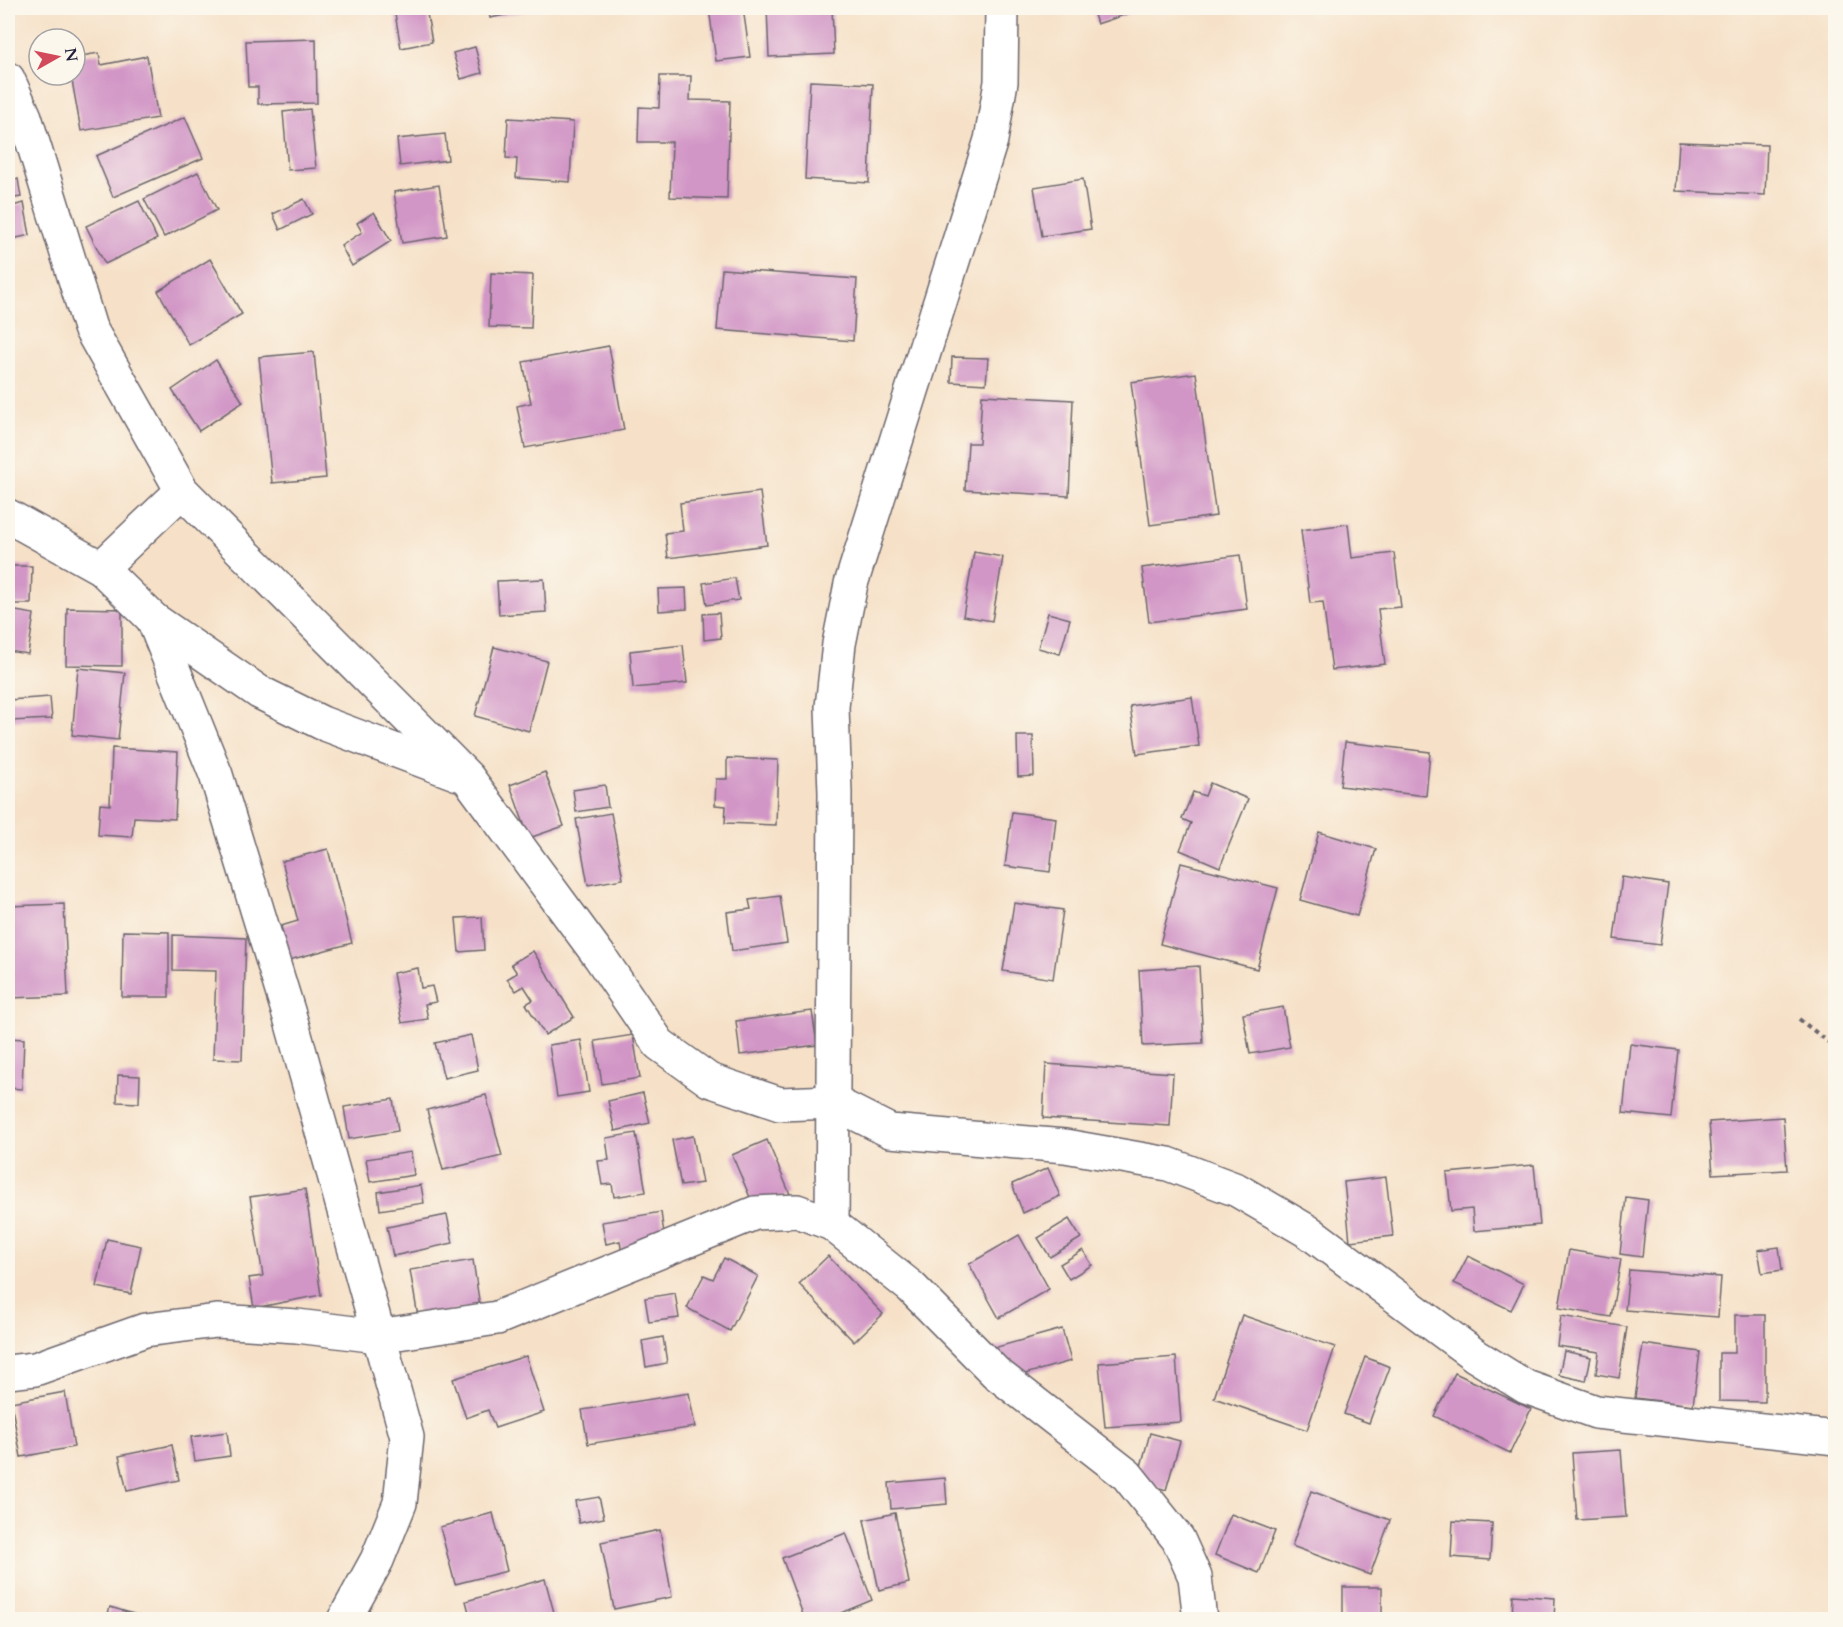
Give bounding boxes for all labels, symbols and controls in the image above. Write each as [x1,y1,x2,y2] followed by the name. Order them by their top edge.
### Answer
[27,27,87,87] north arrow
[59,46,83,63] text: N

